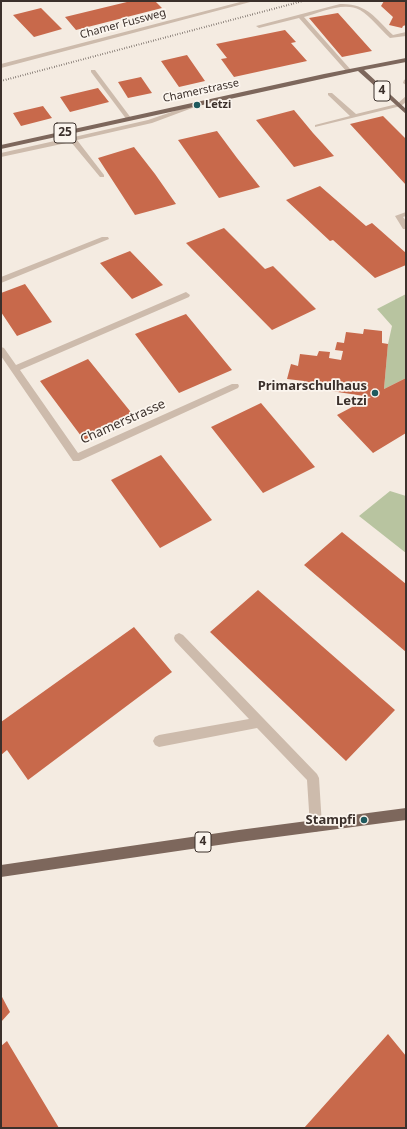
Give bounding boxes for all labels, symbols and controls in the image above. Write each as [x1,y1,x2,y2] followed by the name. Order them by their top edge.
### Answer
[79,6,167,42] street label: Chamer Fussweg
[162,76,240,106] street label: Chamerstrasse
[374,81,390,101] road number: 4
[205,98,231,112] place label: Letzi
[192,100,202,110] marker: Letzi
[54,123,76,143] road number: 25
[258,378,367,409] place label: Primarschulhaus Letzi
[370,388,380,398] marker: Primarschulhaus Letzi
[78,396,168,448] street label: Chamerstrasse
[306,812,356,828] place label: Stampfi
[359,815,369,825] marker: Stampfi
[195,832,211,852] road number: 4

